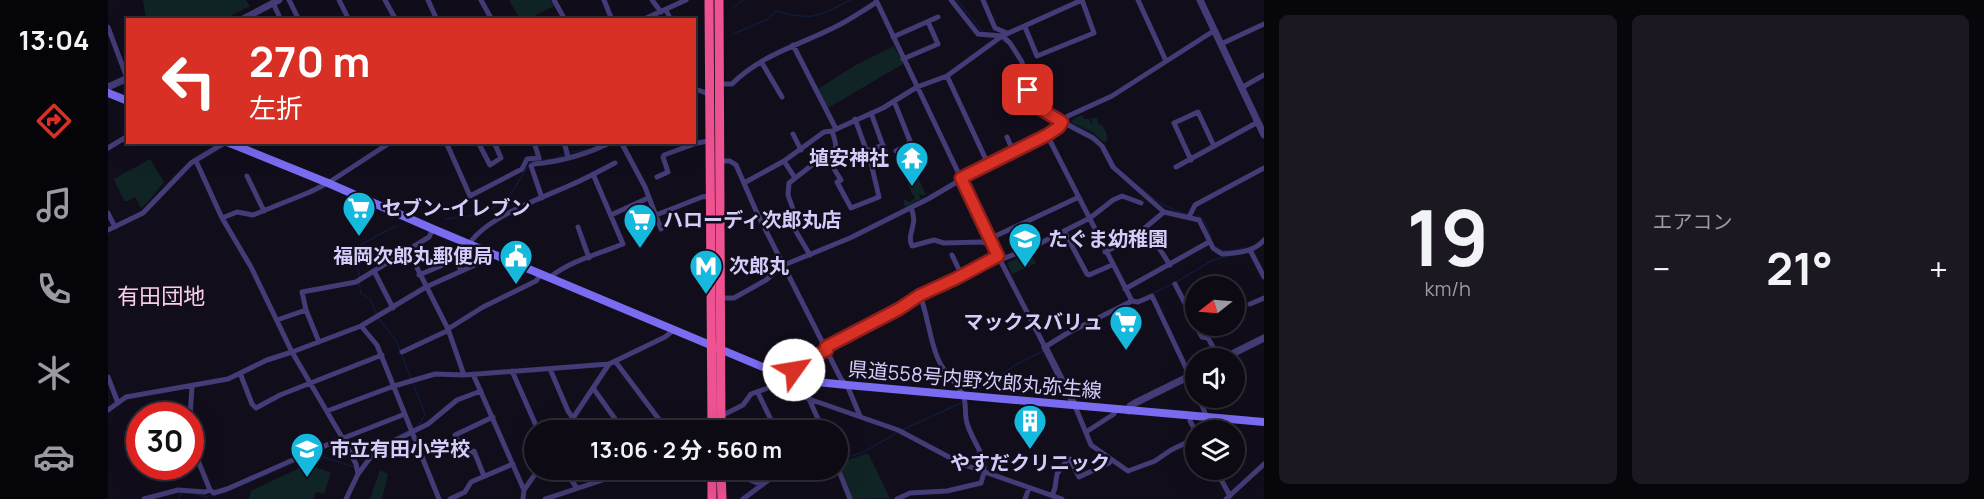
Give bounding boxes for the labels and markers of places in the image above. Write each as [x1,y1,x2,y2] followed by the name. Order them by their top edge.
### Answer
[1002,64,1053,115] pin
[894,140,930,187] temple icon: 埴安神社
[809,144,889,171] place label: 埴安神社
[341,190,377,237] supermarket icon: セブン-イレブン
[382,194,530,221] place label: セブン-イレブン
[622,202,658,249] supermarket icon: ハローディ次郎丸店
[663,206,842,233] place label: ハローディ次郎丸店
[1007,221,1043,268] school or university icon: たぐま幼稚園
[1048,225,1168,252] place label: たぐま幼稚園
[498,238,534,285] public building icon: 福岡次郎丸郵便局
[333,242,493,269] place label: 福岡次郎丸郵便局
[688,248,724,295] metro station icon: 次郎丸
[729,252,789,279] place label: 次郎丸
[1108,304,1144,351] supermarket icon: マックスバリュ
[964,308,1103,335] place label: マックスバリュ
[1012,403,1048,450] building icon: やすだクリニック
[289,431,325,478] school or university icon: 市立有田小学校
[330,435,470,462] place label: 市立有田小学校
[950,449,1110,476] place label: やすだクリニック

